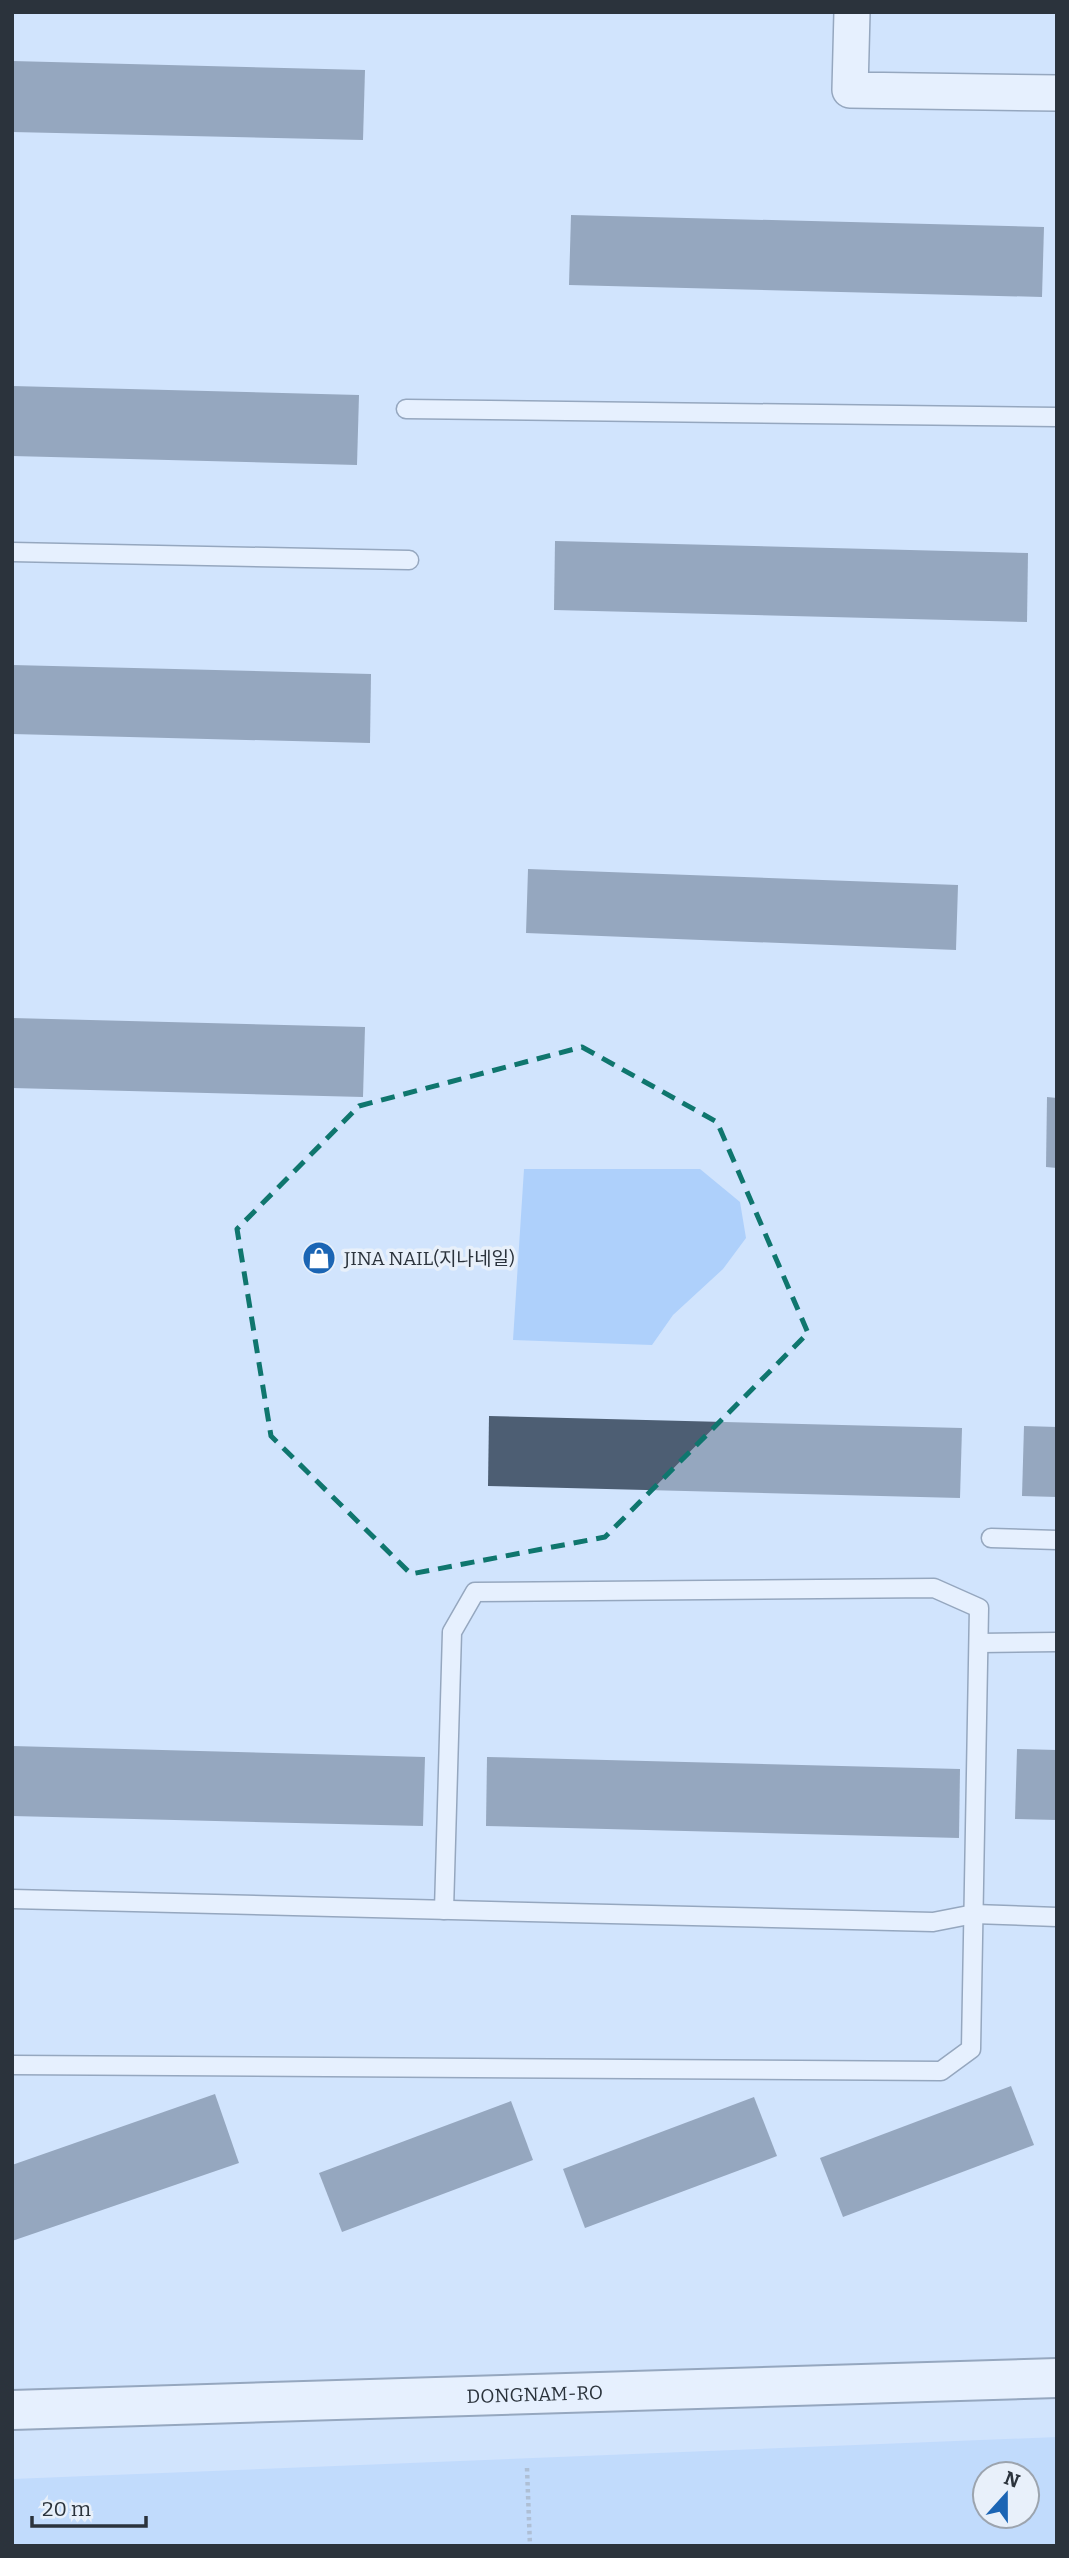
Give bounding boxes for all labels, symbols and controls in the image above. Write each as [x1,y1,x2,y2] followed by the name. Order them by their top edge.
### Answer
[300,1239,338,1277] shop icon: JINA NAIL(지나네일)
[343,1247,515,1270] place label: JINA NAIL(지나네일)
[466,2380,603,2408] street label: DONGNAM-RO
[971,2460,1041,2530] north arrow
[1001,2466,1023,2493] text: N
[32,2484,145,2528] scale bar
[42,2496,91,2522] text: 20 m

